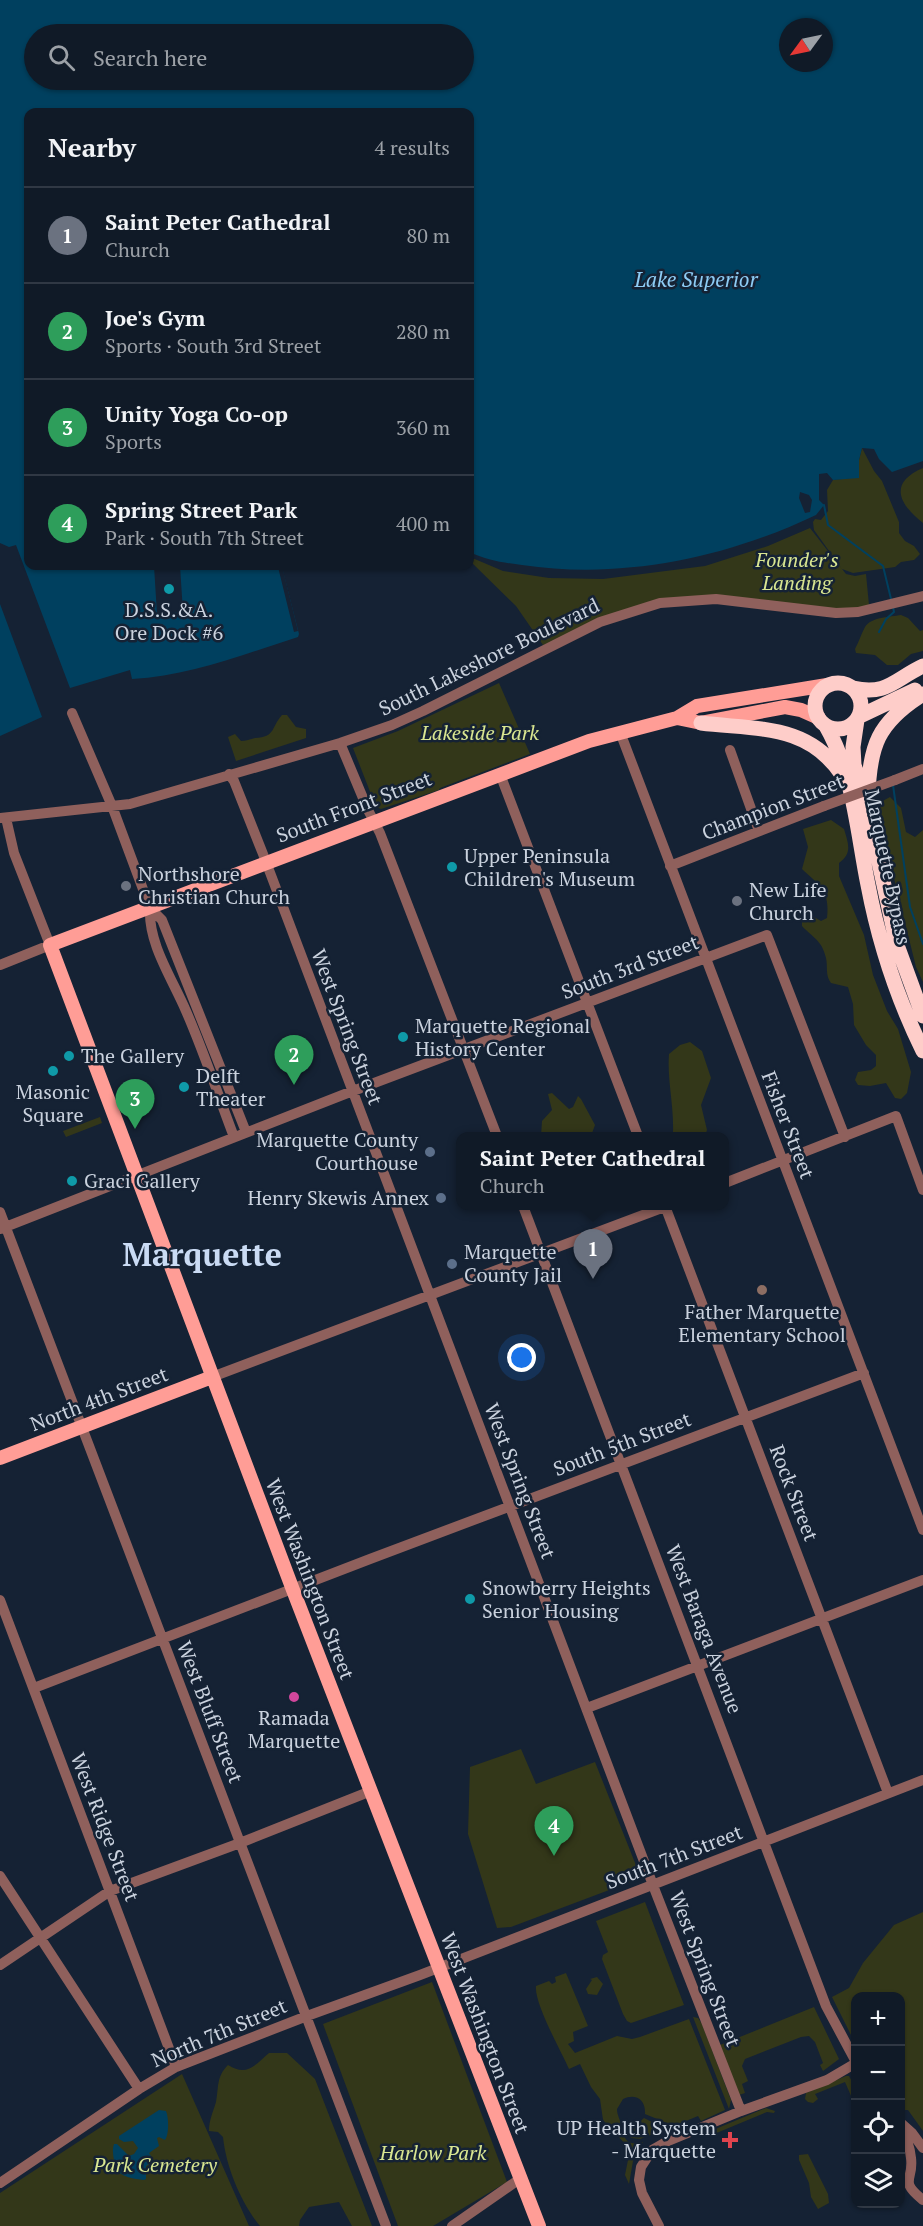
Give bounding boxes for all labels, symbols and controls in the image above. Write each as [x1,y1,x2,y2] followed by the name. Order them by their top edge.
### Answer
[779,18,833,72] north arrow
[24,24,474,90] search box
[45,41,78,74] icon: search
[93,43,207,72] text: Search here
[48,130,136,164] text: Nearby
[375,134,450,161] text: 4 results
[105,207,330,236] text: Saint Peter Cathedral
[62,222,73,249] text: 1
[407,222,450,249] text: 80 m
[105,236,170,263] text: Church
[633,265,758,293] water label: Lake Superior
[105,303,205,332] text: Joe's Gym
[62,318,73,345] text: 2
[396,318,450,345] text: 280 m
[105,332,321,359] text: Sports · South 3rd Street
[105,399,288,428] text: Unity Yoga Co-op
[62,414,73,441] text: 3
[396,414,450,441] text: 360 m
[105,428,162,455] text: Sports
[105,495,297,524] text: Spring Street Park
[62,510,73,537] text: 4
[396,510,450,537] text: 400 m
[105,524,304,551] text: Park · South 7th Street
[754,546,839,596] park label: Founder's Landing
[162,582,176,596] marker: D.S.S.&A. Ore Dock #6
[374,591,604,722] street label: South Lakeshore Boulevard
[115,596,224,646] place label: D.S.S.&A. Ore Dock #6
[420,719,539,746] park label: Lakeside Park
[272,764,436,849] street label: South Front Street
[698,767,848,846] street label: Champion Street
[859,787,918,947] street label: Marquette Bypass
[464,842,635,892] place label: Upper Peninsula Children's Museum
[138,860,290,910] place label: Northshore Christian Church
[445,860,459,874] marker: Upper Peninsula Children's Museum
[749,876,827,926] place label: New Life Church
[119,879,133,893] marker: Northshore Christian Church
[730,894,744,908] marker: New Life Church
[557,928,703,1005] street label: South 3rd Street
[305,945,390,1109] street label: West Spring Street
[415,1012,590,1062] place label: Marquette Regional History Center
[396,1030,410,1044] marker: Marquette Regional History Center
[274,1036,314,1085] pin: 2
[81,1042,185,1069] place label: The Gallery
[62,1049,76,1063] marker: The Gallery
[196,1062,266,1112] place label: Delft Theater
[46,1064,60,1078] marker: Masonic Square
[756,1067,822,1183] street label: Fisher Street
[16,1078,90,1128] place label: Masonic Square
[116,1080,154,1129] pin: 3
[177,1080,191,1094] marker: Delft Theater
[256,1126,419,1176] place label: Marquette County Courthouse
[456,1132,729,1210] popup
[480,1143,705,1172] text: Saint Peter Cathedral
[423,1145,437,1159] marker: Marquette County Courthouse
[84,1167,201,1194] place label: Graci Gallery
[480,1172,545,1199] text: Church
[65,1174,79,1188] marker: Graci Gallery
[247,1184,430,1211] place label: Henry Skewis Annex
[434,1191,448,1205] marker: Henry Skewis Annex
[574,1230,612,1279] pin: 1
[122,1233,282,1275] district label: Marquette
[464,1238,562,1288] place label: Marquette County Jail
[445,1257,459,1271] marker: Marquette County Jail
[755,1283,769,1297] marker: Father Marquette Elementary School
[678,1298,846,1348] place label: Father Marquette Elementary School
[507,1343,536,1372] your location
[26,1360,172,1437] street label: North 4th Street
[478,1399,563,1563] street label: West Spring Street
[549,1405,695,1482] street label: South 5th Street
[764,1441,825,1545] street label: Rock Street
[260,1474,361,1684] street label: West Washington Street
[660,1540,749,1717] street label: West Baraga Avenue
[482,1574,651,1624] place label: Snowberry Heights Senior Housing
[463,1592,477,1606] marker: Snowberry Heights Senior Housing
[171,1637,250,1787] street label: West Bluff Street
[287,1690,301,1704] marker: Ramada Marquette
[248,1704,340,1754] place label: Ramada Marquette
[65,1749,146,1906] street label: West Ridge Street
[534,1806,574,1856] pin: 4
[602,1818,747,1895] street label: South 7th Street
[663,1887,748,2051] street label: West Spring Street
[435,1928,536,2138] street label: West Washington Street
[147,1992,291,2073] street label: North 7th Street
[851,1992,905,2208] map controls
[851,1992,905,2046] button: +
[851,2046,905,2100] button: −
[851,2100,905,2154] button: locate
[557,2114,716,2164] place label: UP Health System - Marquette
[721,2131,739,2149] marker: UP Health System - Marquette
[379,2139,487,2166] park label: Harlow Park
[92,2151,218,2178] park label: Park Cemetery
[851,2154,905,2208] button: layers

